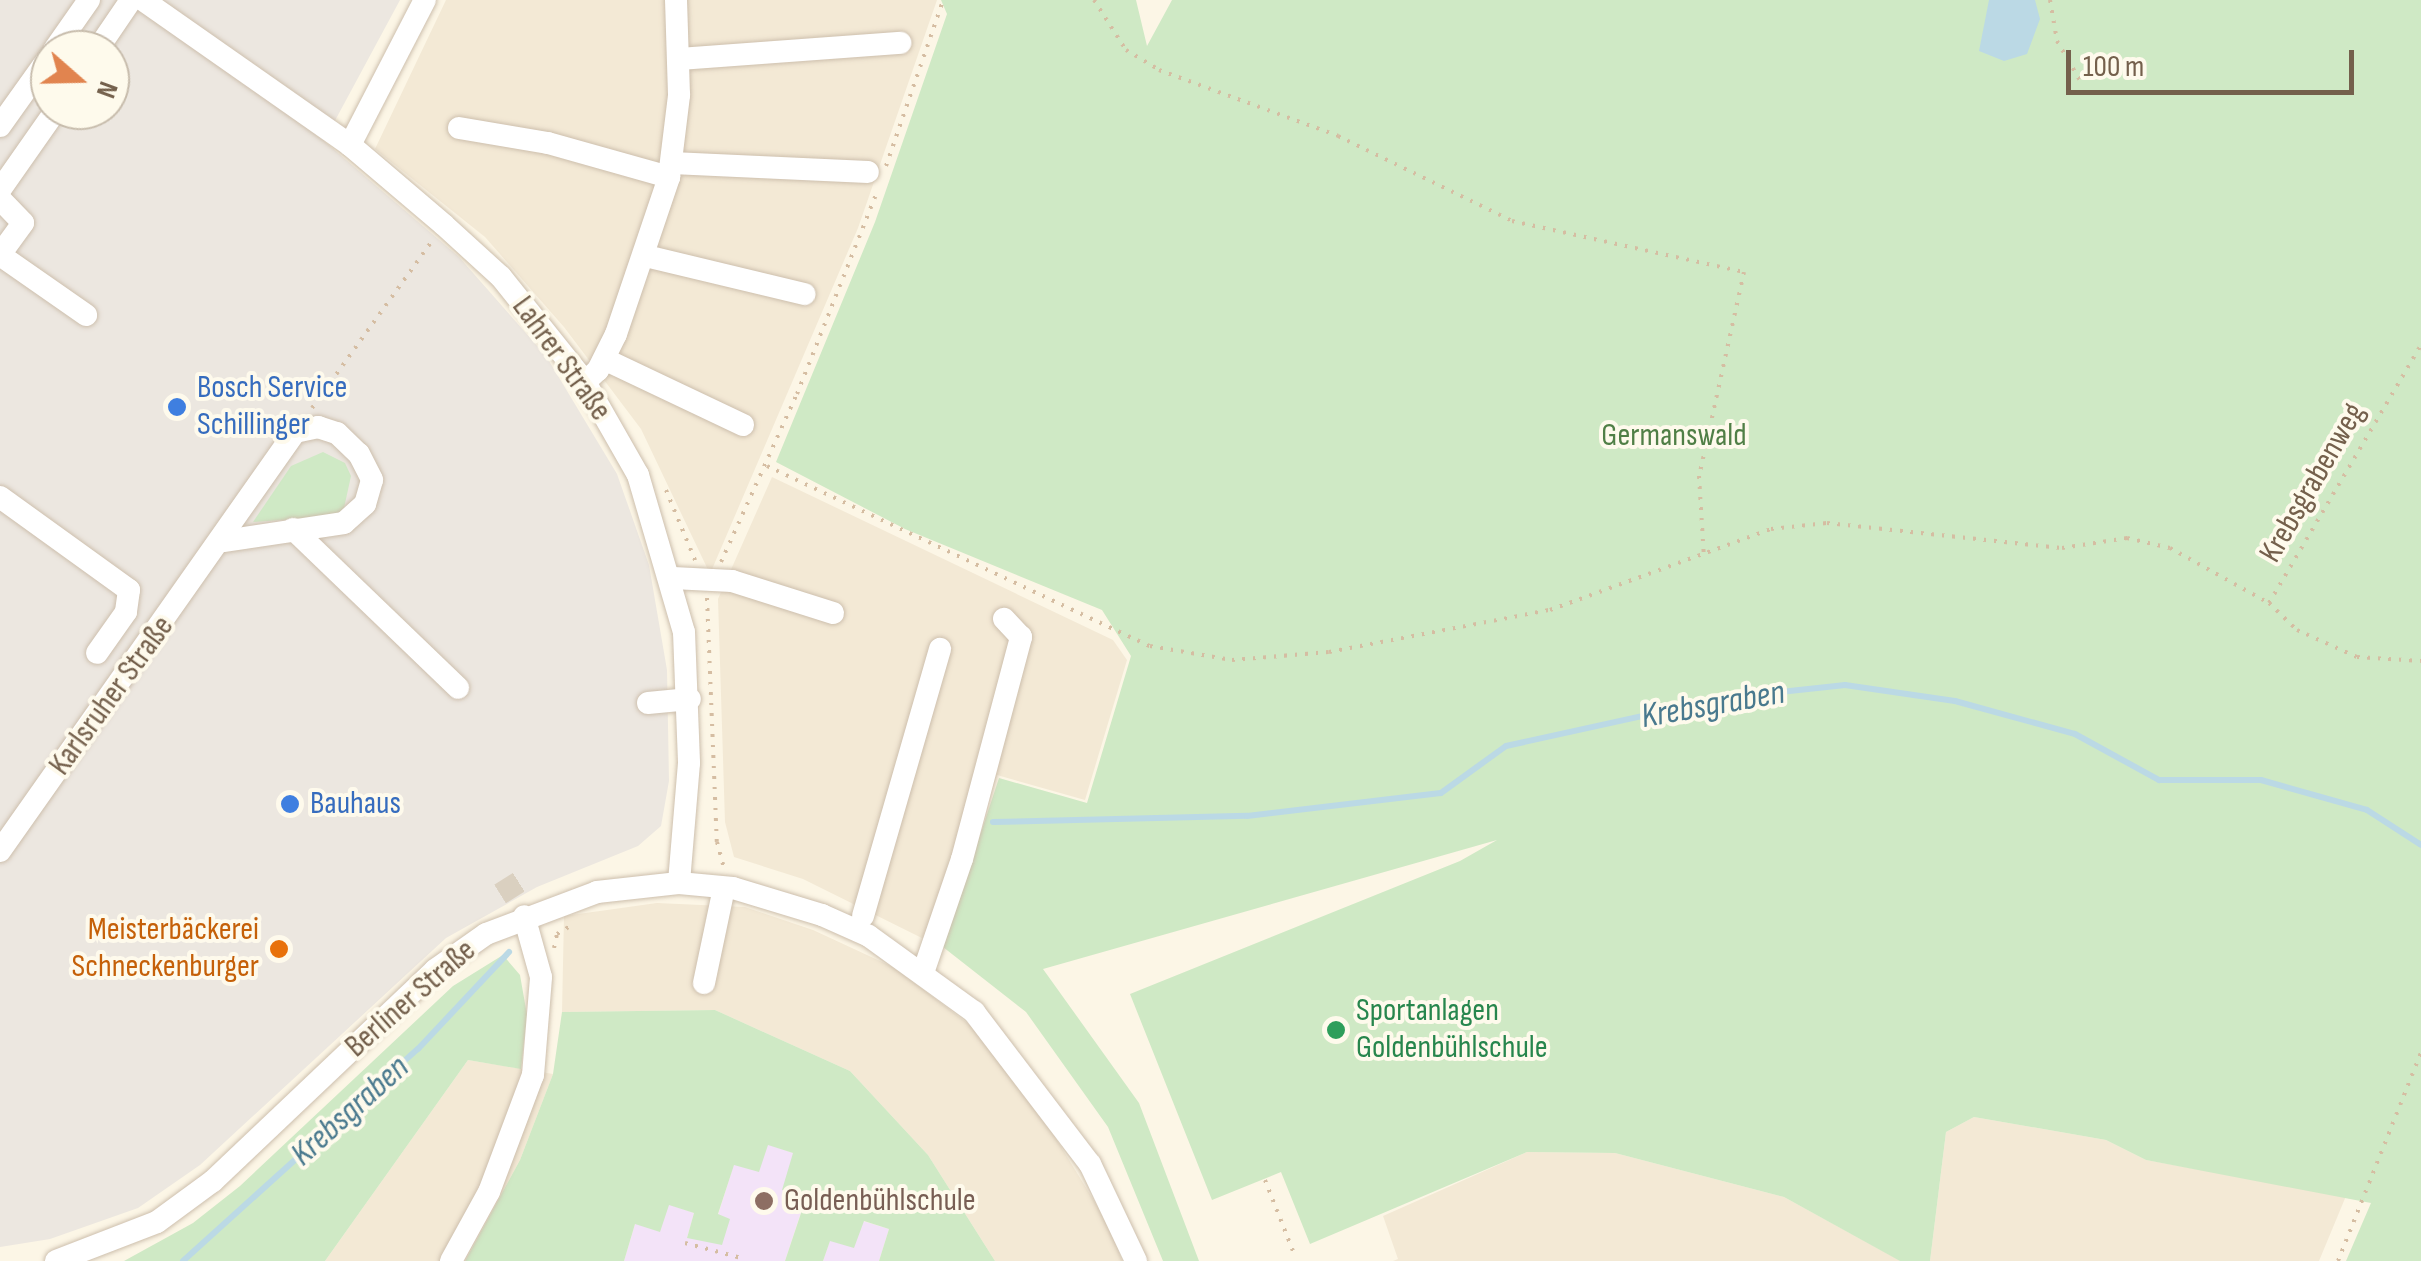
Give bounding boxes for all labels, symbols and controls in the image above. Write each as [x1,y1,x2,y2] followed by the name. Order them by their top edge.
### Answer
[30,30,130,130] north arrow
[2071,30,2358,92] scale bar
[2083,49,2144,85] text: 100 m
[89,77,125,102] text: N
[503,289,619,429] street label: Lahrer Straße
[197,370,347,445] place label: Bosch Service Schillinger
[166,396,188,418] marker: Bosch Service Schillinger
[2252,397,2374,569] street label: Krebsgrabenweg
[1601,417,1747,455] park label: Germanswald
[41,609,183,783] street label: Karlsruher Straße
[1638,672,1788,738] water label: Krebsgraben
[310,785,401,823] place label: Bauhaus
[279,793,301,815] marker: Bauhaus
[72,912,259,987] place label: Meisterbäckerei Schneckenburger
[338,932,484,1066] street label: Berliner Straße
[268,938,290,960] marker: Meisterbäckerei Schneckenburger
[1356,993,1548,1068] place label: Sportanlagen Goldenbühlschule
[1325,1019,1347,1041] marker: Sportanlagen Goldenbühlschule
[282,1047,418,1175] water label: Krebsgraben
[784,1182,976,1220] place label: Goldenbühlschule
[753,1190,775,1212] marker: Goldenbühlschule

